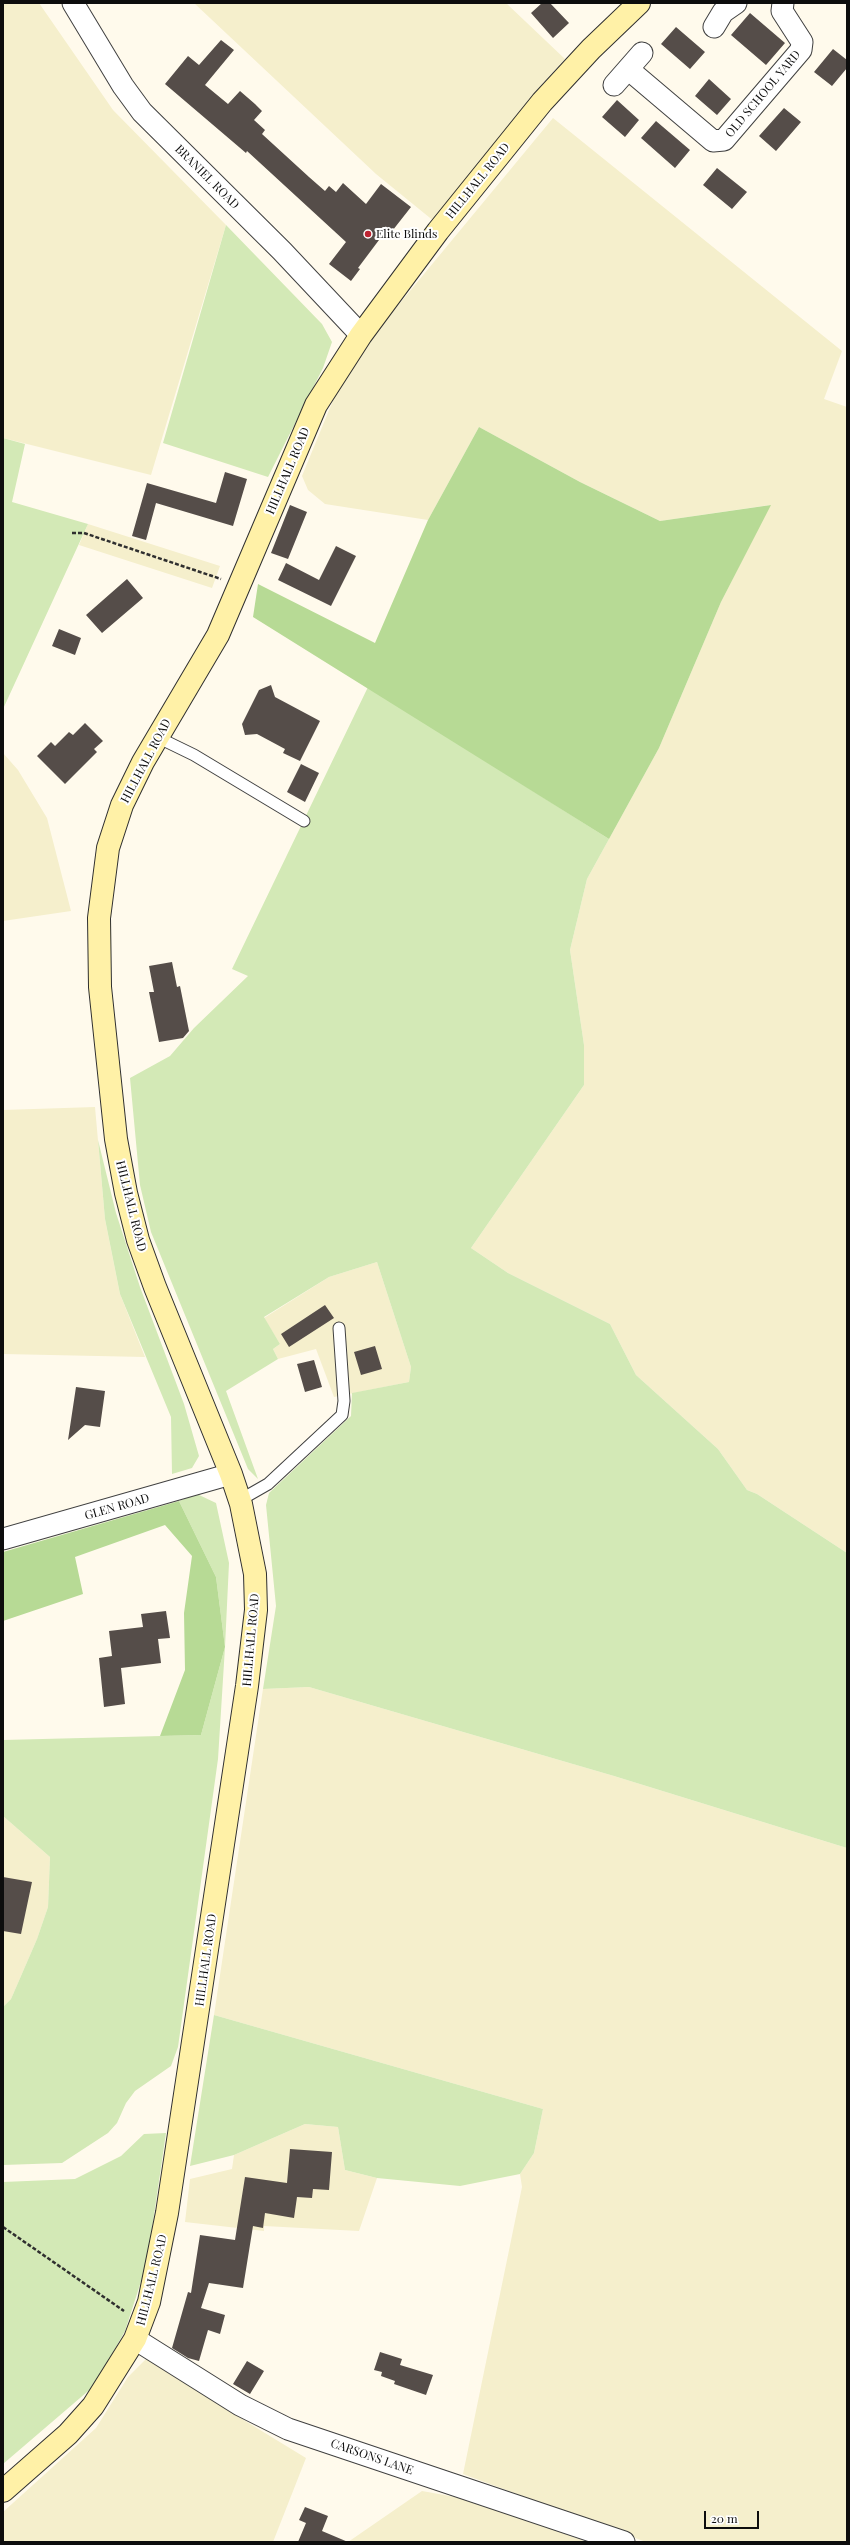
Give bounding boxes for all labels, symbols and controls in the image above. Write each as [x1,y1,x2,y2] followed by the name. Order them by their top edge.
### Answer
[722,48,804,140] street label: OLD SCHOOL YARD
[443,140,513,222] street label: HILLHALL ROAD
[172,142,242,212] street label: BRANIEL ROAD
[376,227,437,241] place label: Elite Blinds
[363,229,373,239] marker: Elite Blinds
[263,425,313,517] street label: HILLHALL ROAD
[118,716,174,806] street label: HILLHALL ROAD
[113,1159,149,1253] street label: HILLHALL ROAD
[83,1491,151,1523] street label: GLEN ROAD
[240,1593,262,1687] street label: HILLHALL ROAD
[192,1913,220,2007] street label: HILLHALL ROAD
[134,2233,170,2327] street label: HILLHALL ROAD
[329,2436,415,2478] street label: CARSONS LANE
[706,2503,761,2529] scale bar
[711,2510,738,2526] text: 20 m

